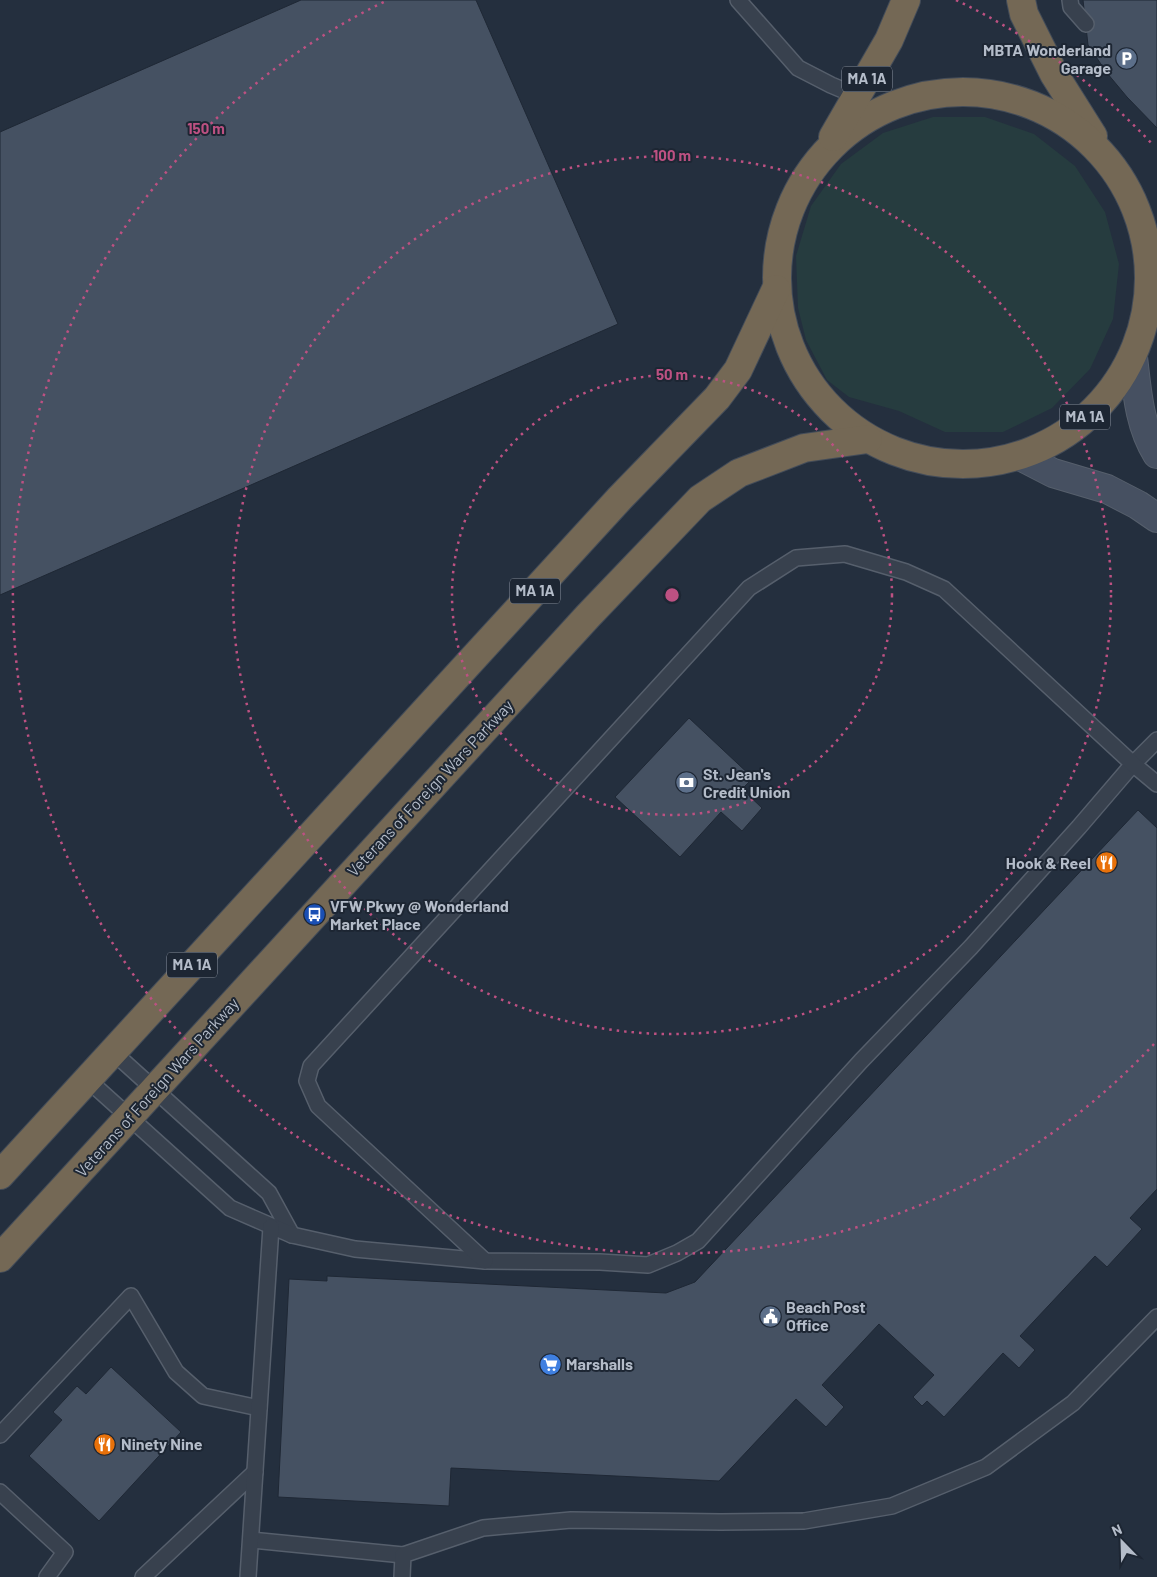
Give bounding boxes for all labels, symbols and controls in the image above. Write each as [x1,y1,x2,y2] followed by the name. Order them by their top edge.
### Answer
[983,40,1111,77] place label: MBTA Wonderland Garage
[1115,47,1139,71] parking icon: MBTA Wonderland Garage
[842,66,892,92] road number: MA 1A
[187,119,225,137] text: 150 m
[653,146,691,164] text: 100 m
[656,365,688,383] text: 50 m
[1060,404,1110,430] road number: MA 1A
[510,578,560,604] road number: MA 1A
[663,586,681,604] centre of rings
[343,695,517,880] street label: Veterans of Foreign Wars Parkway
[703,764,790,801] place label: St. Jean's Credit Union
[675,771,699,795] bank icon: St. Jean's Credit Union
[1095,851,1119,875] restaurant icon: Hook & Reel
[1006,853,1091,872] place label: Hook & Reel
[330,896,509,933] place label: VFW Pkwy @ Wonderland Market Place
[302,903,326,927] bus stop icon: VFW Pkwy @ Wonderland Market Place
[167,952,217,978] road number: MA 1A
[71,993,243,1180] street label: Veterans of Foreign Wars Parkway
[786,1297,866,1334] place label: Beach Post Office
[758,1304,782,1328] public building icon: Beach Post Office
[538,1352,562,1376] supermarket icon: Marshalls
[566,1354,633,1373] place label: Marshalls
[93,1432,117,1456] restaurant icon: Ninety Nine
[121,1434,203,1453] place label: Ninety Nine
[1097,1517,1147,1567] north arrow
[1109,1520,1124,1539] text: N

